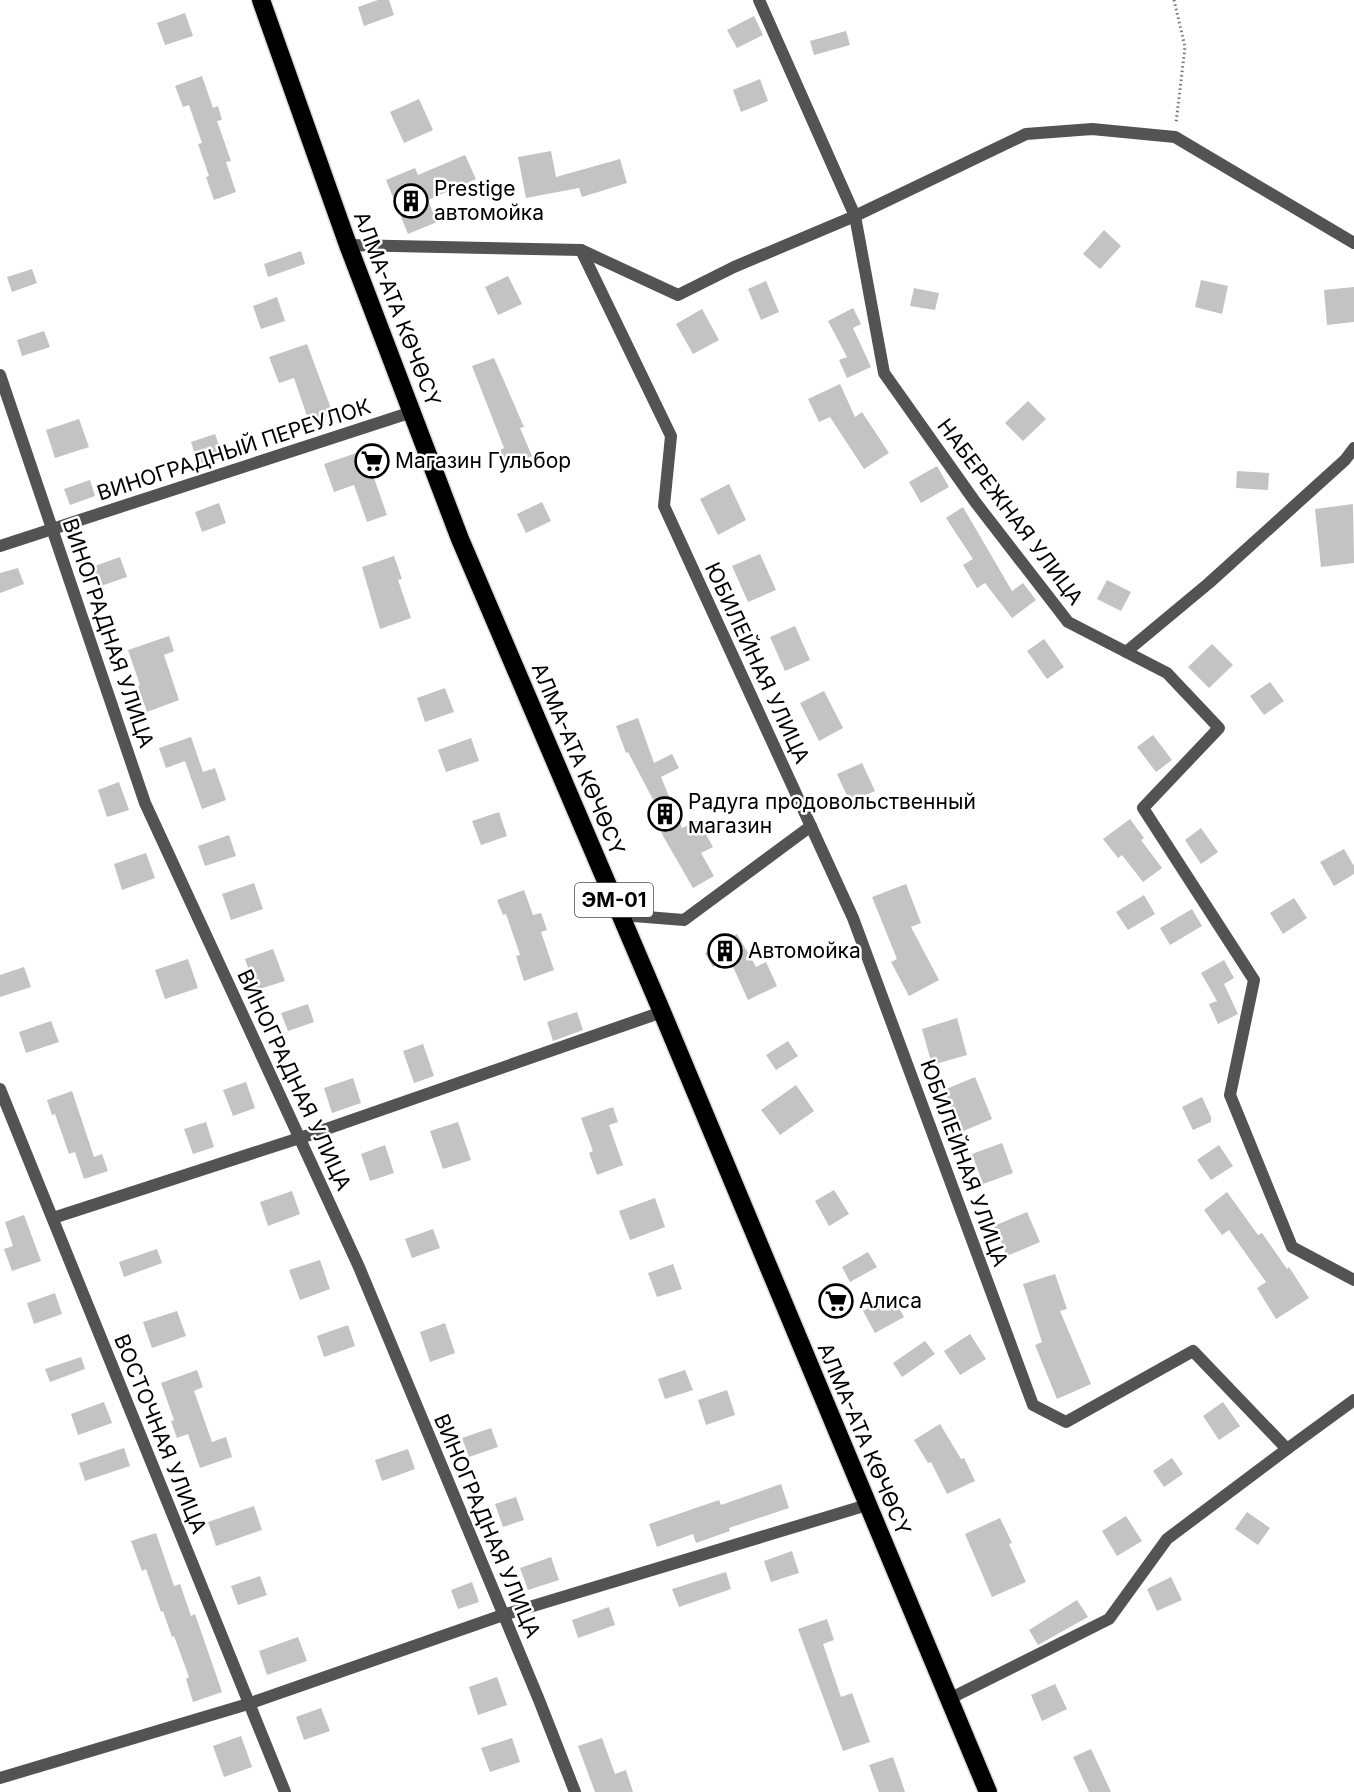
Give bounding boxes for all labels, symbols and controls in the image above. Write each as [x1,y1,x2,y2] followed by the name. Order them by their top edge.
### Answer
[434,176,544,225] place label: Prestige автомойка
[393,183,429,219] building icon: Prestige автомойка
[349,208,446,410] street label: АЛМА-АТА КӨЧӨСҮ
[94,392,374,506] street label: ВИНОГРАДНЫЙ ПЕРЕУЛОК
[932,414,1088,610] street label: НАБЕРЕЖНАЯ УЛИЦА
[354,443,390,479] supermarket icon: Магазин Гульбор
[395,448,571,473] place label: Магазин Гульбор
[57,515,159,751] street label: ВИНОГРАДНАЯ УЛИЦА
[700,558,816,767] street label: ЮБИЛЕЙНАЯ УЛИЦА
[527,659,630,859] street label: АЛМА-АТА КӨЧӨСҮ
[688,789,976,838] place label: Радуга продовольственный магазин
[647,796,683,832] building icon: Радуга продовольственный магазин
[575,883,653,917] road number: ЭМ-01
[707,933,743,969] building icon: Автомойка
[748,938,861,963] place label: Автомойка
[232,965,357,1194] street label: ВИНОГРАДНАЯ УЛИЦА
[915,1055,1015,1270] street label: ЮБИЛЕЙНАЯ УЛИЦА
[818,1283,854,1319] supermarket icon: Алиса
[859,1288,922,1313] place label: Алиса
[109,1331,212,1537] street label: ВОСТОЧНАЯ УЛИЦА
[813,1339,916,1539] street label: АЛМА-АТА КӨЧӨСҮ
[429,1410,546,1642] street label: ВИНОГРАДНАЯ УЛИЦА

